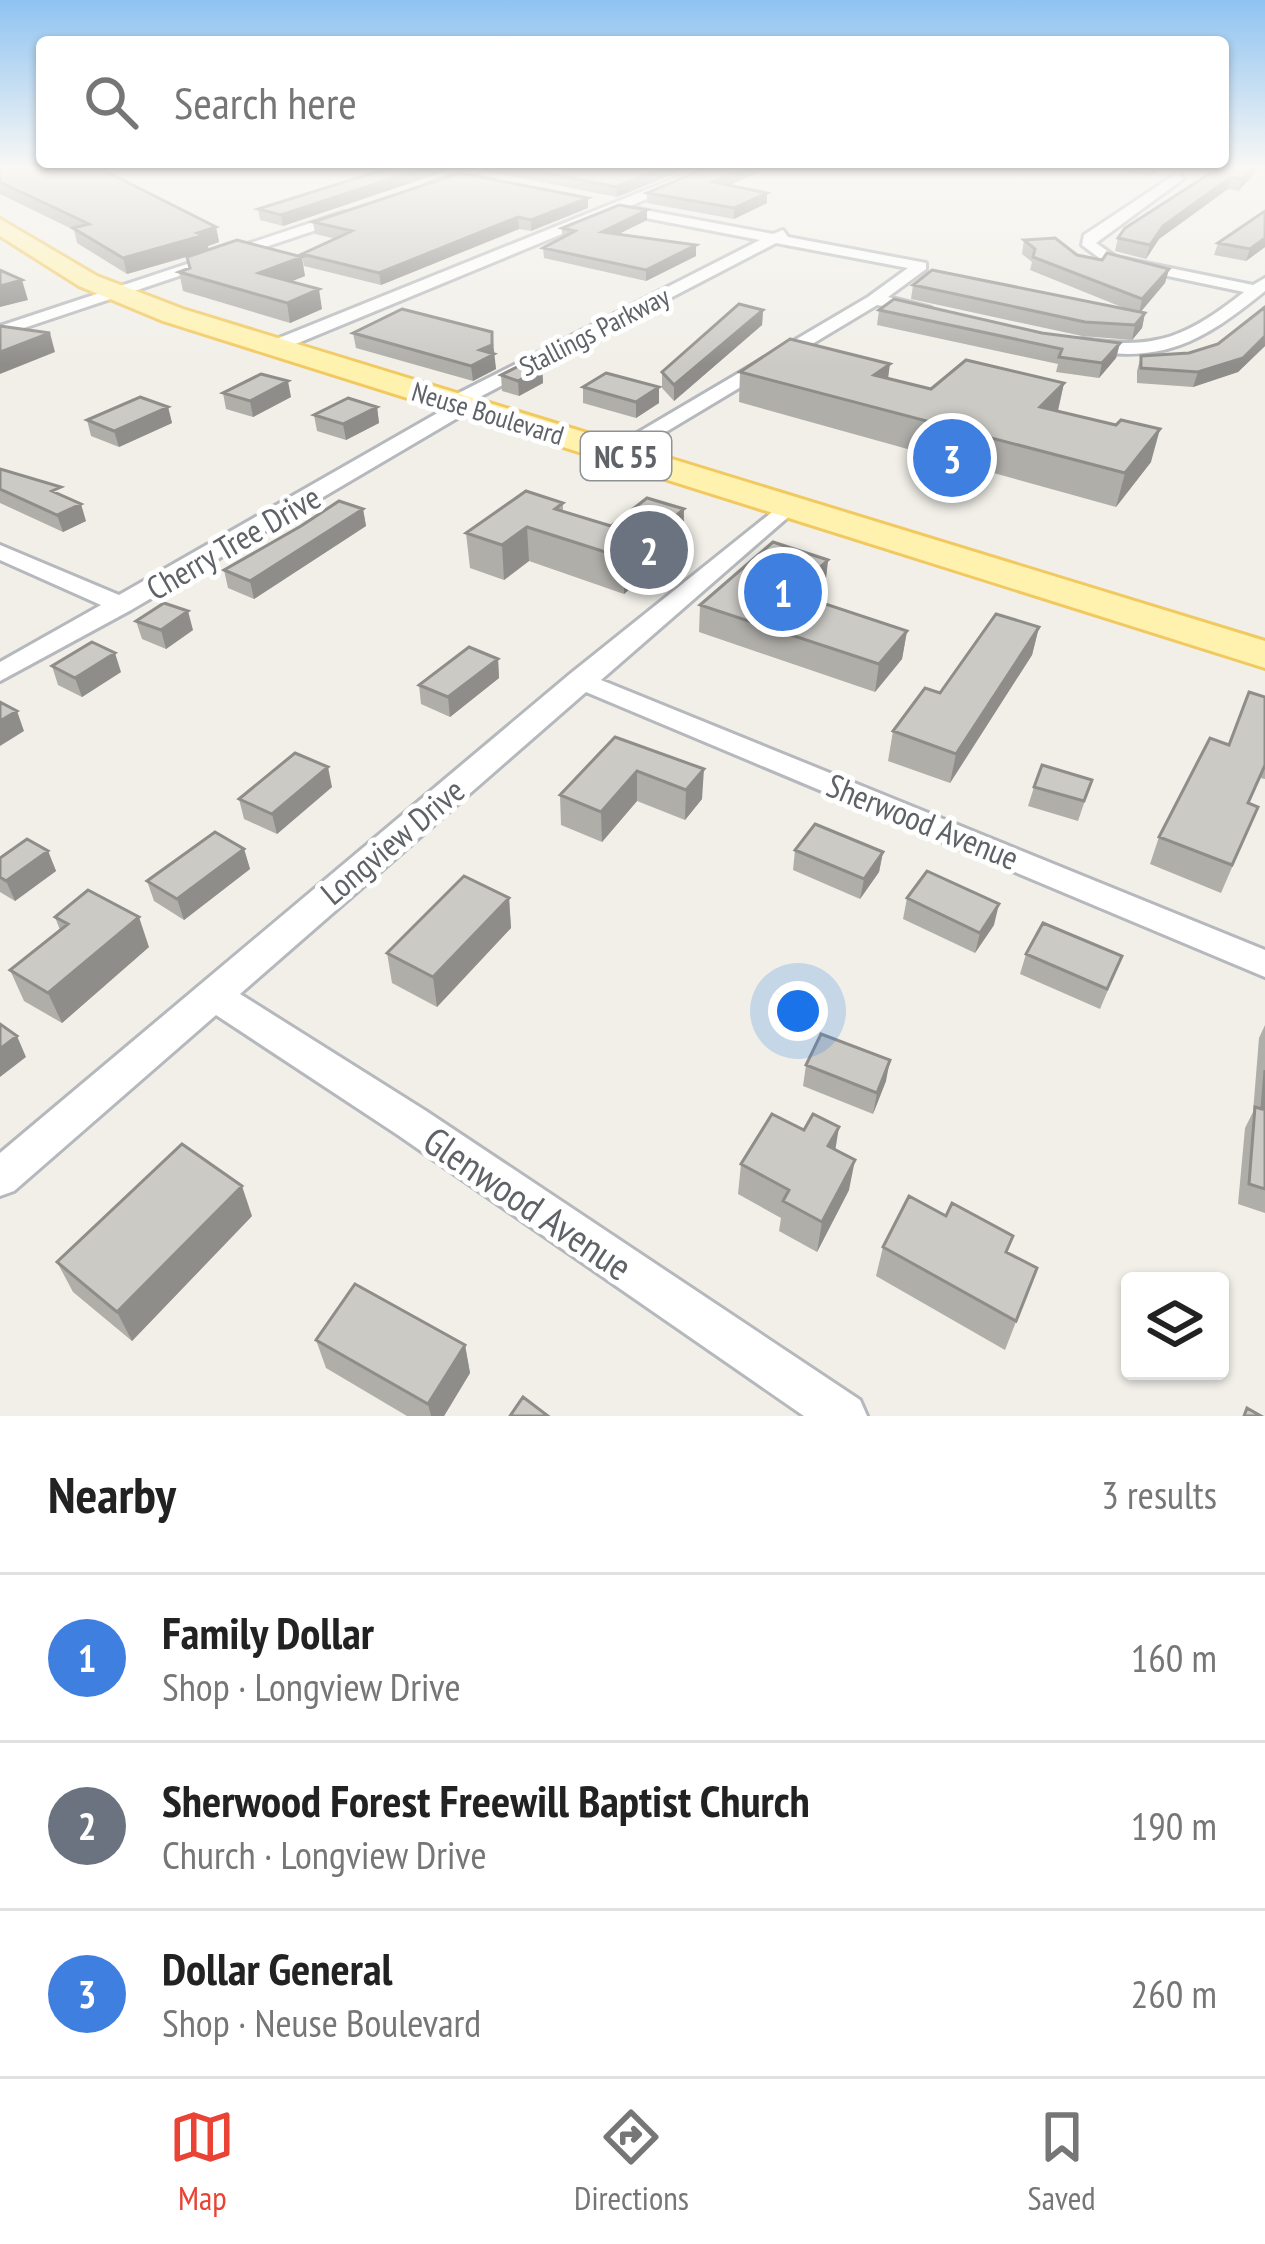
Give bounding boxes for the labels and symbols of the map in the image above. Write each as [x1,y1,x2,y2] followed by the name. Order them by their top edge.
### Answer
[513,278,675,383] street label: Stallings Parkway
[408,374,568,452] street label: Neuse Boulevard
[913,413,991,503] pin: 3
[581,432,671,480] road number: NC 55
[138,475,328,609] street label: Cherry Tree Drive
[610,505,688,595] pin: 2
[744,547,822,637] pin: 1
[821,763,1025,879] street label: Sherwood Avenue
[311,768,473,914] street label: Longview Drive
[768,981,828,1041] your location
[414,1115,642,1291] street label: Glenwood Avenue

